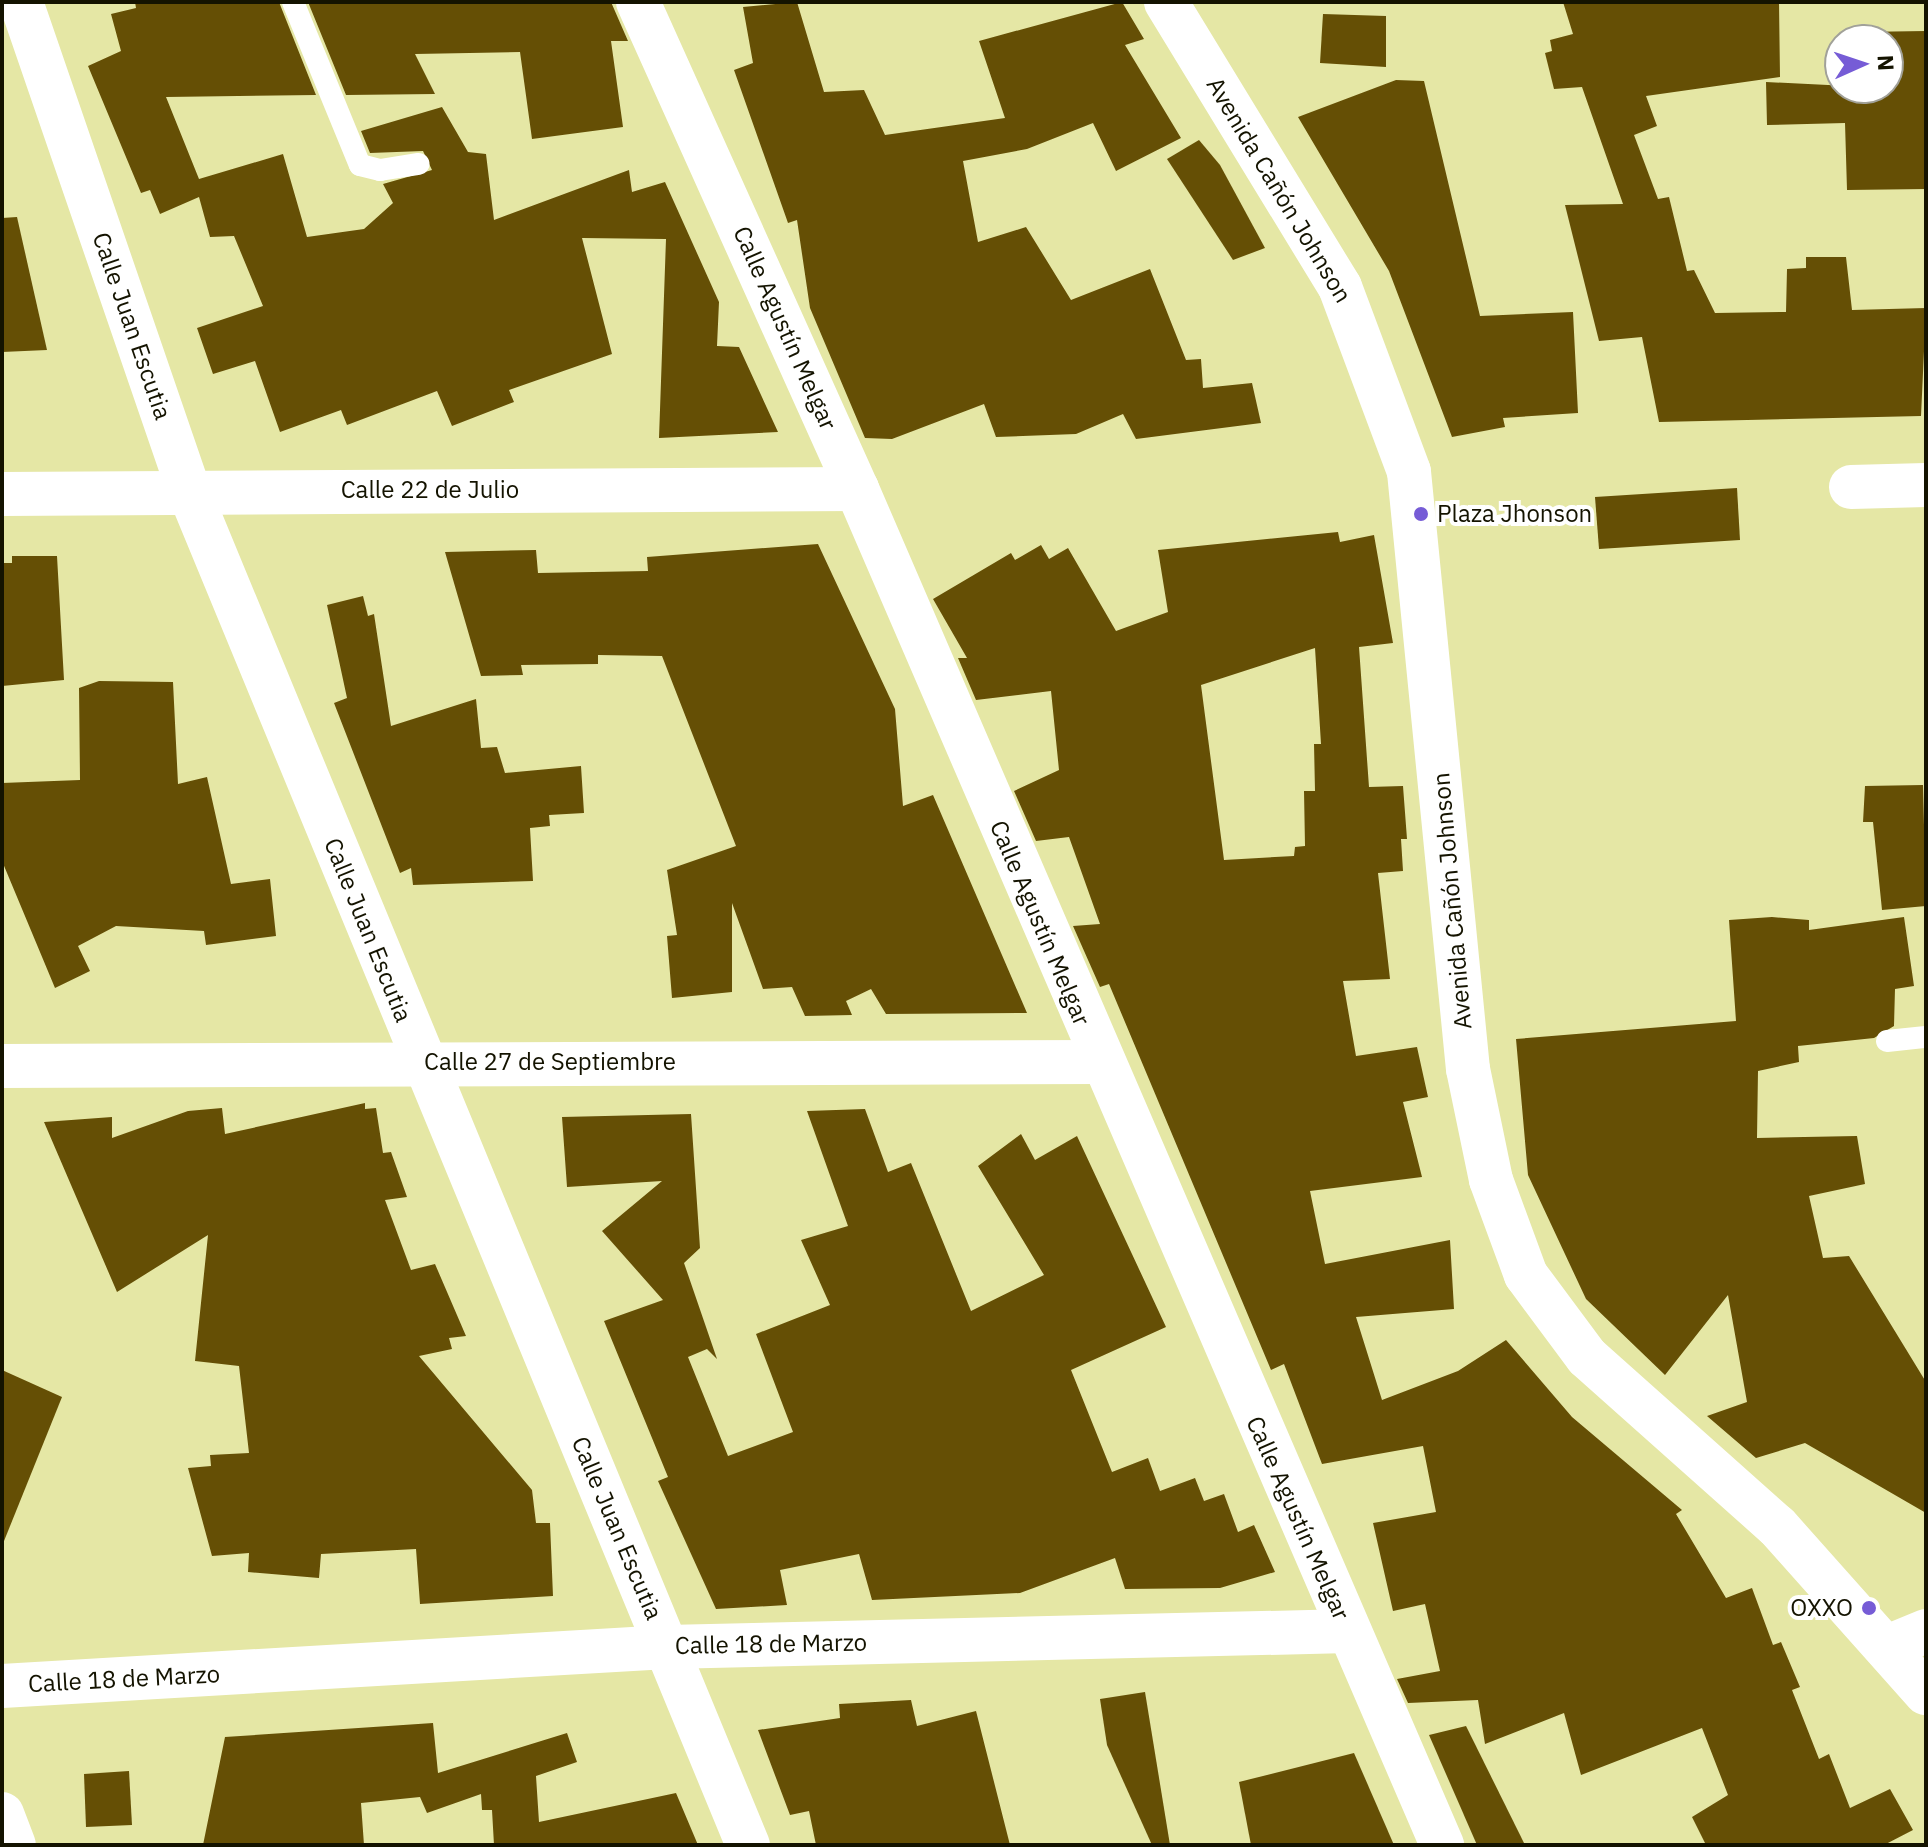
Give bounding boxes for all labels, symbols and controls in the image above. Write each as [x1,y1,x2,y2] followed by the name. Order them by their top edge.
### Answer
[1824,24,1904,104] north arrow
[1872,54,1901,72] text: N
[1200,72,1358,308] street label: Avenida Cañón Johnson
[727,222,843,434] street label: Calle Agustín Melgar
[86,229,178,423] street label: Calle Juan Escutia
[341,476,519,504] street label: Calle 22 de Julio
[1437,500,1592,528] place label: Plaza Jhonson
[1412,505,1430,523] marker: Plaza Jhonson
[1426,771,1478,1031] street label: Avenida Cañón Johnson
[984,816,1096,1030] street label: Calle Agustín Melgar
[318,834,418,1026] street label: Calle Juan Escutia
[424,1048,676,1076] street label: Calle 27 de Septiembre
[1240,1412,1356,1624] street label: Calle Agustín Melgar
[565,1432,669,1624] street label: Calle Juan Escutia
[1790,1594,1853,1622] place label: OXXO
[1860,1599,1878,1617] marker: OXXO
[675,1628,867,1660] street label: Calle 18 de Marzo
[27,1660,221,1698] street label: Calle 18 de Marzo

